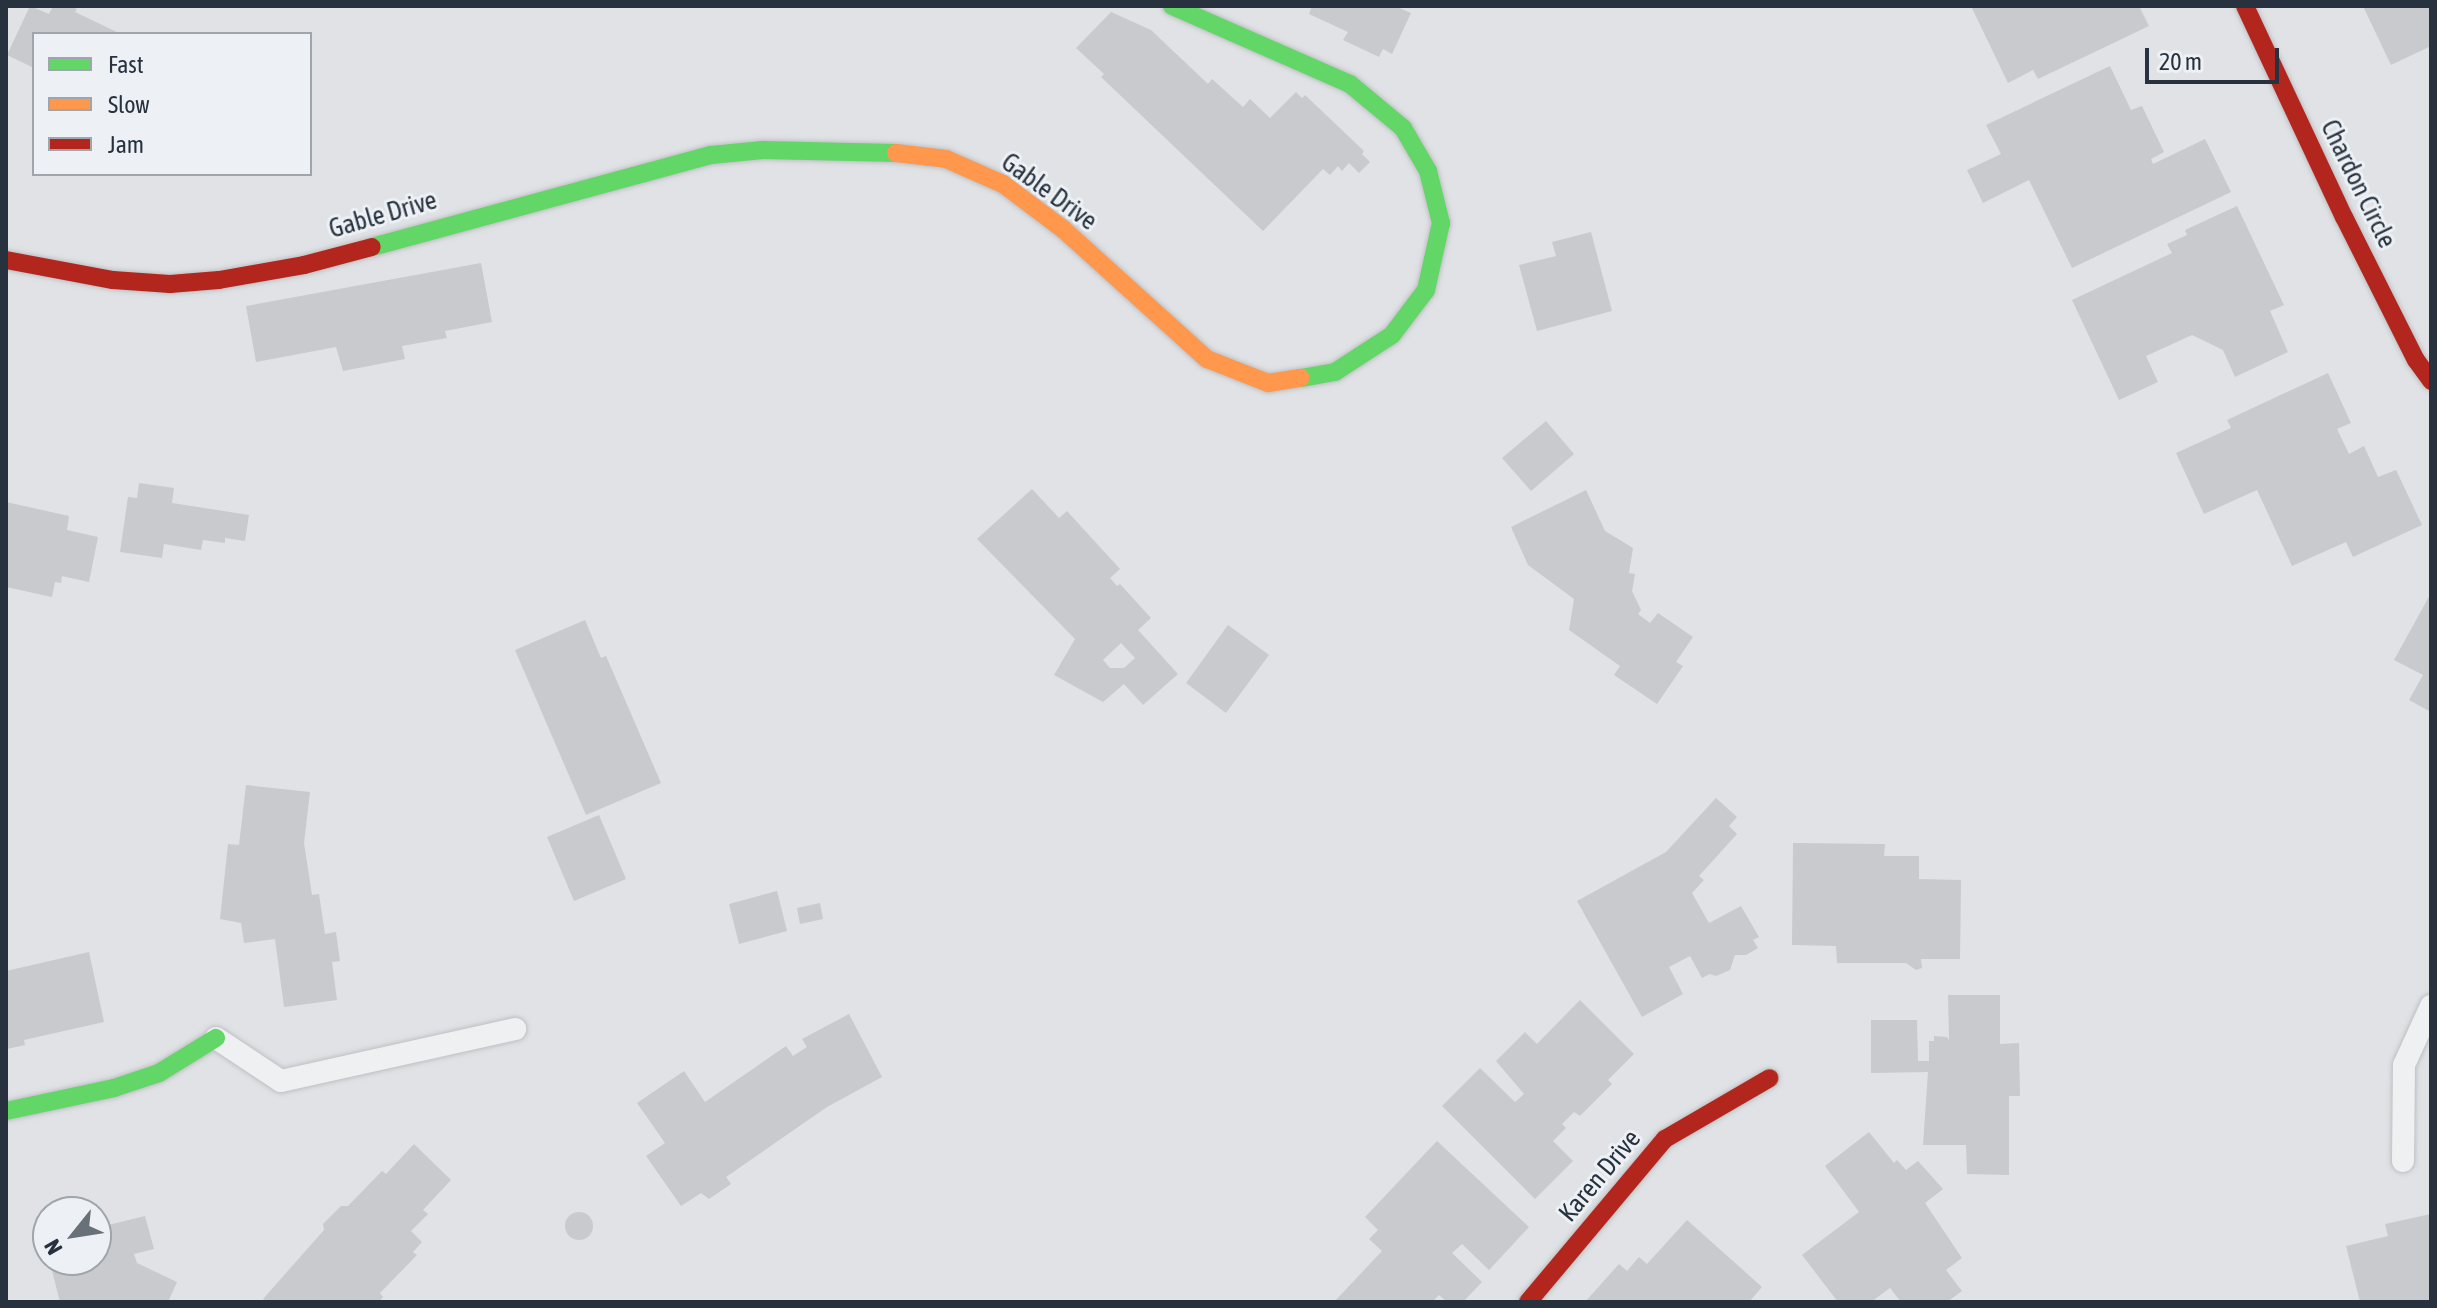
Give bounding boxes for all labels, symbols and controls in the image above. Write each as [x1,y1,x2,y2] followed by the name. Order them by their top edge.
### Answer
[32,32,312,176] legend
[2149,32,2283,82] scale bar
[2159,48,2202,75] text: 20 m
[108,51,144,78] text: Fast
[108,91,150,118] text: Slow
[2314,115,2402,253] street label: Chardon Circle
[108,131,144,158] text: Jam
[995,147,1103,237] street label: Gable Drive
[326,185,440,245] street label: Gable Drive
[1553,1124,1647,1228] street label: Karen Drive
[32,1196,112,1276] north arrow
[38,1235,67,1259] text: N

